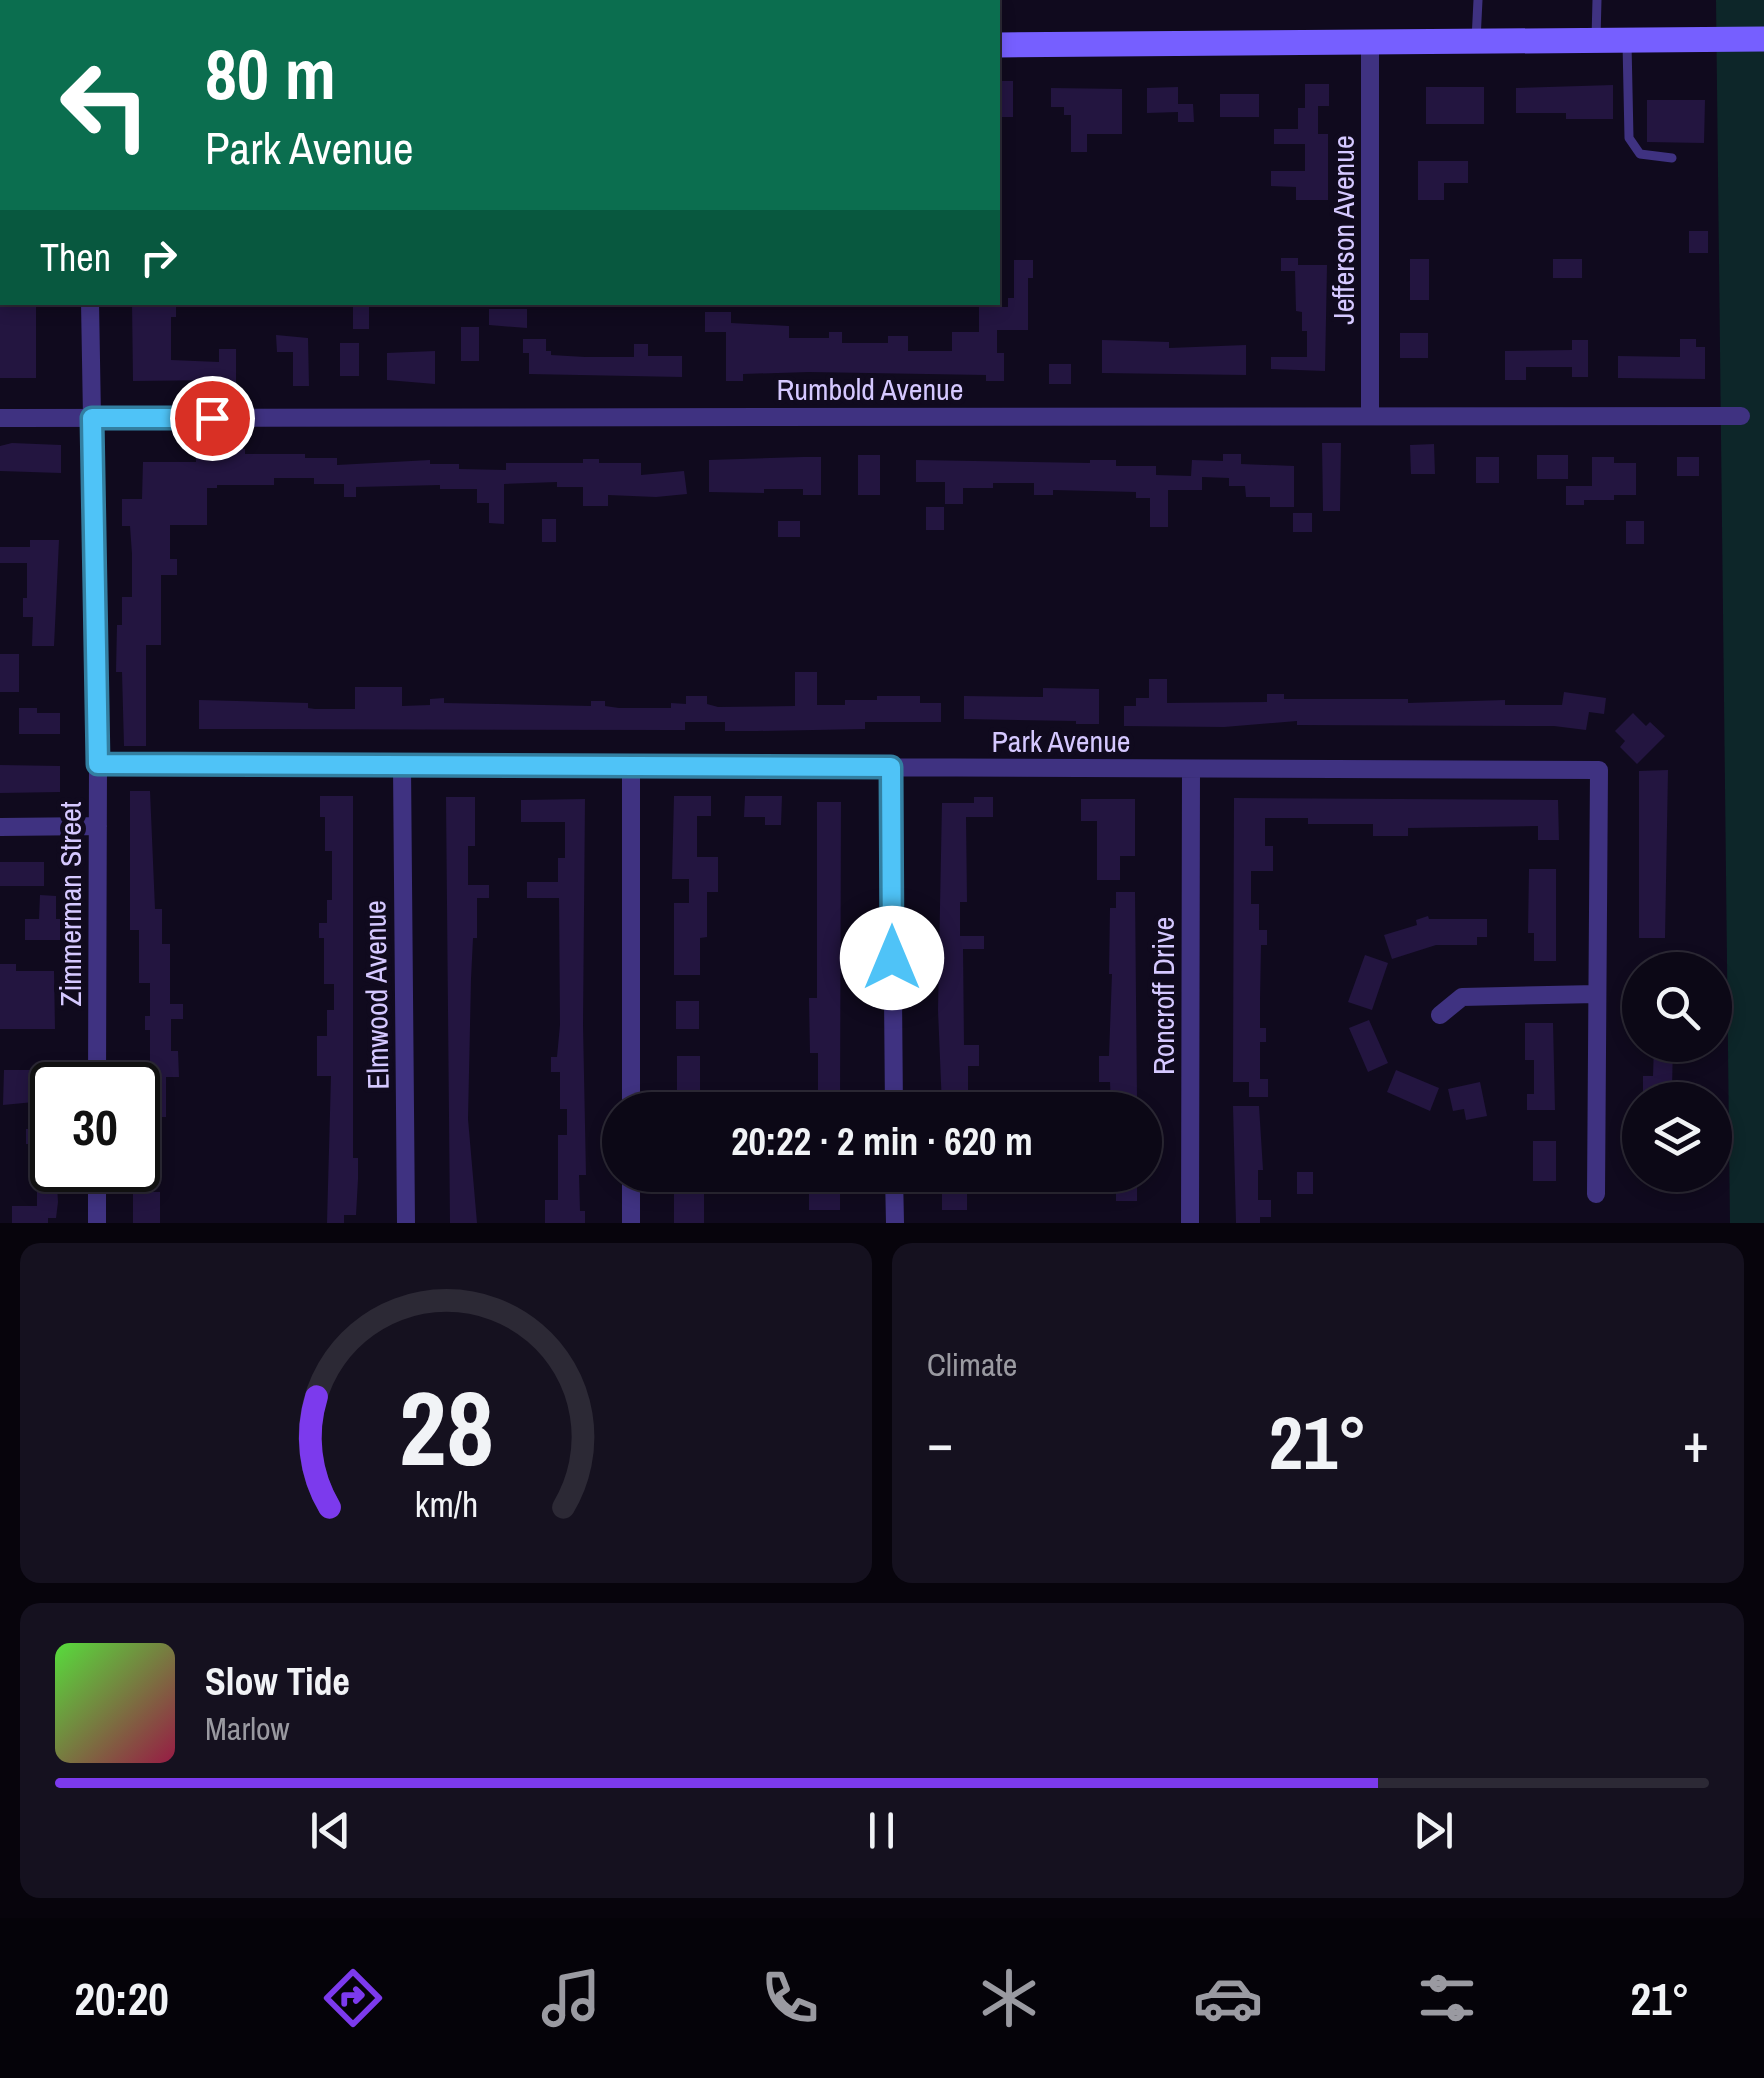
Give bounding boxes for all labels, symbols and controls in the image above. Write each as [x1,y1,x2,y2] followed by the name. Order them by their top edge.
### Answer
[205,27,336,121] text: 80 m
[40,40,170,170] icon: left
[205,117,414,178] text: Park Avenue
[1323,135,1363,325] street label: Jefferson Avenue
[131,230,186,285] icon: right
[40,232,111,283] text: Then
[777,369,963,409] street label: Rumbold Avenue
[170,376,255,461] pin
[185,391,240,446] icon: arrive
[991,721,1131,761] street label: Park Avenue
[50,801,90,1007] street label: Zimmerman Street
[354,900,398,1090] street label: Elmwood Avenue
[840,906,944,1010] position arrow
[1143,917,1183,1075] street label: Roncroff Drive
[1622,952,1732,1192] map controls
[1622,952,1732,1062] button: search
[30,1062,160,1192] speed limit sign: 30
[1622,1082,1732,1192] button: layers
[731,1116,1033,1167] text: 20:22 · 2 min · 620 m
[927,1343,1017,1386] text: Climate
[399,1357,493,1497] text: 28
[1269,1391,1367,1492] text: 21°
[927,1405,953,1479] text: −
[1683,1405,1709,1479] text: +
[414,1480,478,1528] text: km/h
[205,1656,350,1707] text: Slow Tide
[205,1707,290,1750] text: Marlow
[303,1803,358,1858] icon: previous
[854,1803,909,1858] icon: pause
[1406,1803,1461,1858] icon: next
[318,1963,388,2033] icon: directions
[536,1963,606,2033] icon: music
[755,1963,825,2033] icon: phone
[974,1963,1044,2033] icon: climate
[1193,1963,1263,2033] icon: car
[1412,1963,1482,2033] icon: filters
[74,1968,169,2029] text: 20:20
[1630,1968,1690,2029] text: 21°

